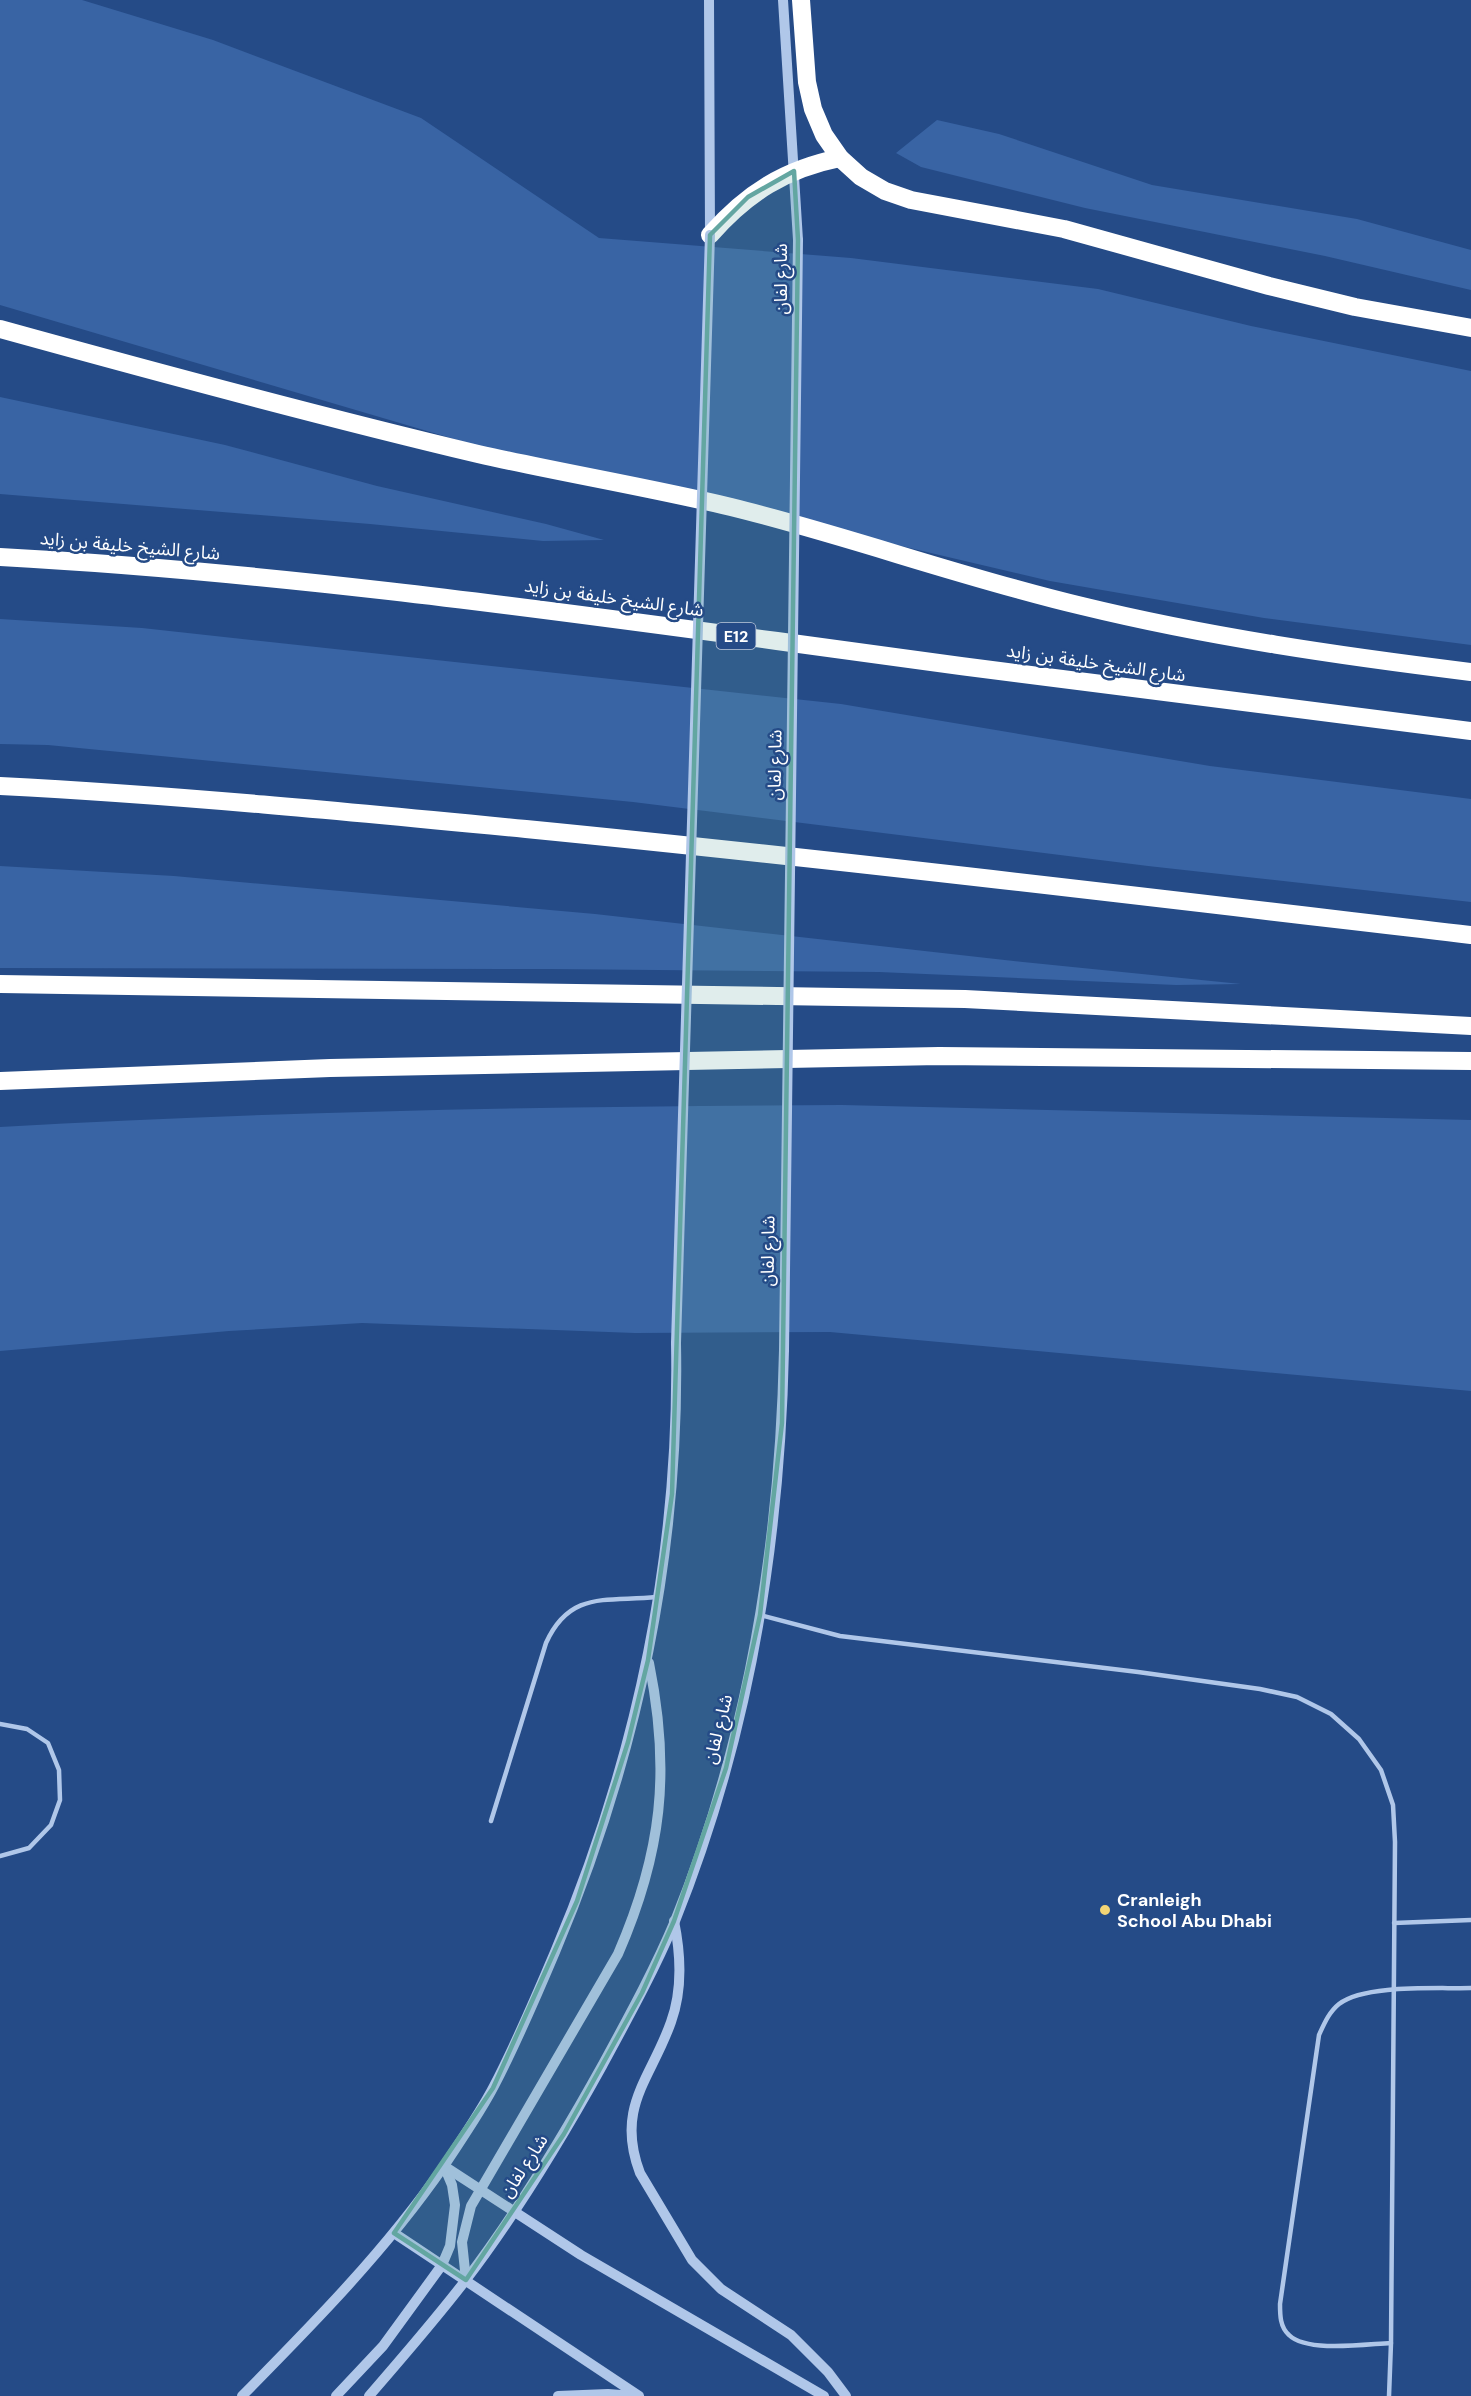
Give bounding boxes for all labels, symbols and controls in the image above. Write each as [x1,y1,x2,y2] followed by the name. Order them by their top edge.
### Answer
[769,243,795,315] street label: شارع لفان
[39,526,221,568] street label: شارع الشيخ خليفة بن زايد
[523,574,705,624] street label: شارع الشيخ خليفة بن زايد
[716,623,756,649] road number: E12
[1005,639,1187,689] street label: شارع الشيخ خليفة بن زايد
[762,729,790,801] street label: شارع لفان
[755,1215,783,1287] street label: شارع لفان
[698,1692,740,1767] street label: شارع لفان
[1117,1888,1272,1933] place label: Cranleigh School Abu Dhabi
[1098,1903,1112,1917] marker: Cranleigh School Abu Dhabi
[495,2130,555,2203] street label: شارع لفان

